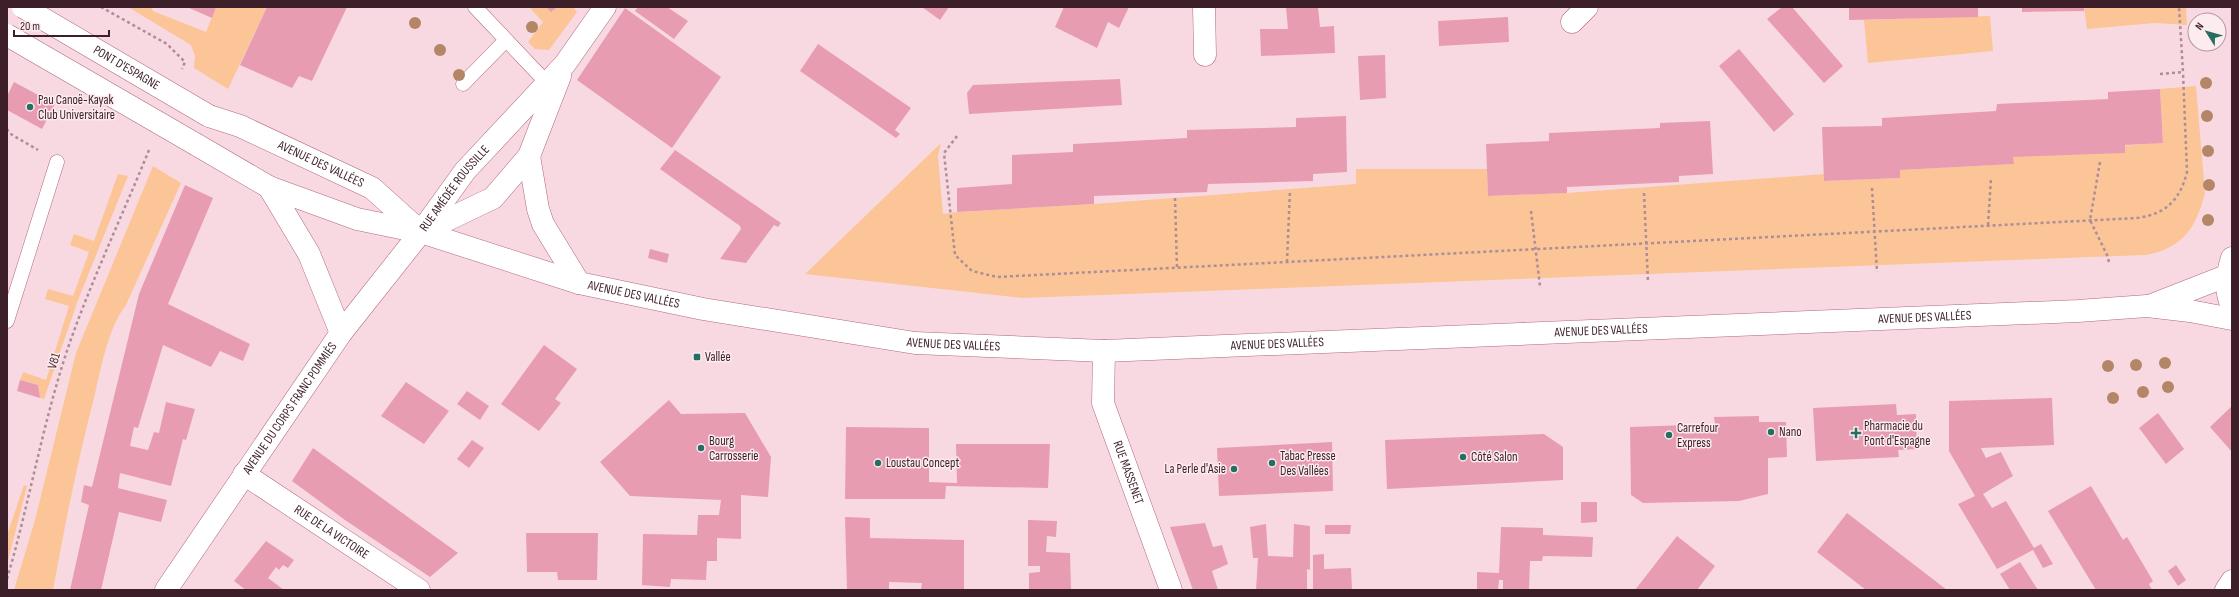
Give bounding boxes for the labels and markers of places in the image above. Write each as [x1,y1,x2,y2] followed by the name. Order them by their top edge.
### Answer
[38,92,115,123] place label: Pau Canoë-Kayak Club Universitaire
[25,102,35,112] marker: Pau Canoë-Kayak Club Universitaire
[705,349,731,365] place label: Vallée
[692,352,702,362] marker: Vallée
[1864,418,1930,449] place label: Pharmacie du Pont d'Espagne
[1677,420,1719,451] place label: Carrefour Express
[1779,424,1802,440] place label: Nano
[1766,427,1776,437] marker: Nano
[1851,428,1861,438] marker: Pharmacie du Pont d'Espagne
[1664,430,1674,440] marker: Carrefour Express
[709,433,759,464] place label: Bourg Carrosserie
[696,443,706,453] marker: Bourg Carrosserie
[1280,448,1336,479] place label: Tabac Presse Des Vallées
[1471,449,1518,465] place label: Côté Salon
[1458,452,1468,462] marker: Côté Salon
[886,455,959,471] place label: Loustau Concept
[873,458,883,468] marker: Loustau Concept
[1267,458,1277,468] marker: Tabac Presse Des Vallées
[1165,461,1226,477] place label: La Perle d'Asie
[1229,464,1239,474] marker: La Perle d'Asie

